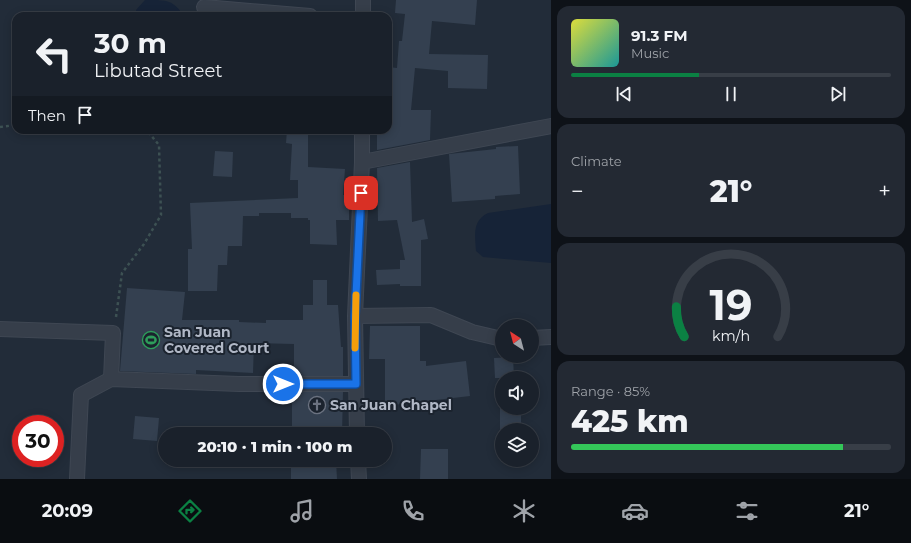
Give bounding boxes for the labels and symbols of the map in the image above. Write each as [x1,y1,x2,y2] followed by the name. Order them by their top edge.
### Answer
[344,176,378,210] pin
[495,319,539,363] north arrow
[164,323,269,357] place label: San Juan Covered Court
[141,330,161,350] sports icon: San Juan Covered Court
[262,363,304,405] position arrow
[307,395,327,415] church icon: San Juan Chapel
[330,396,452,414] place label: San Juan Chapel
[12,415,64,467] speed limit sign: 30

